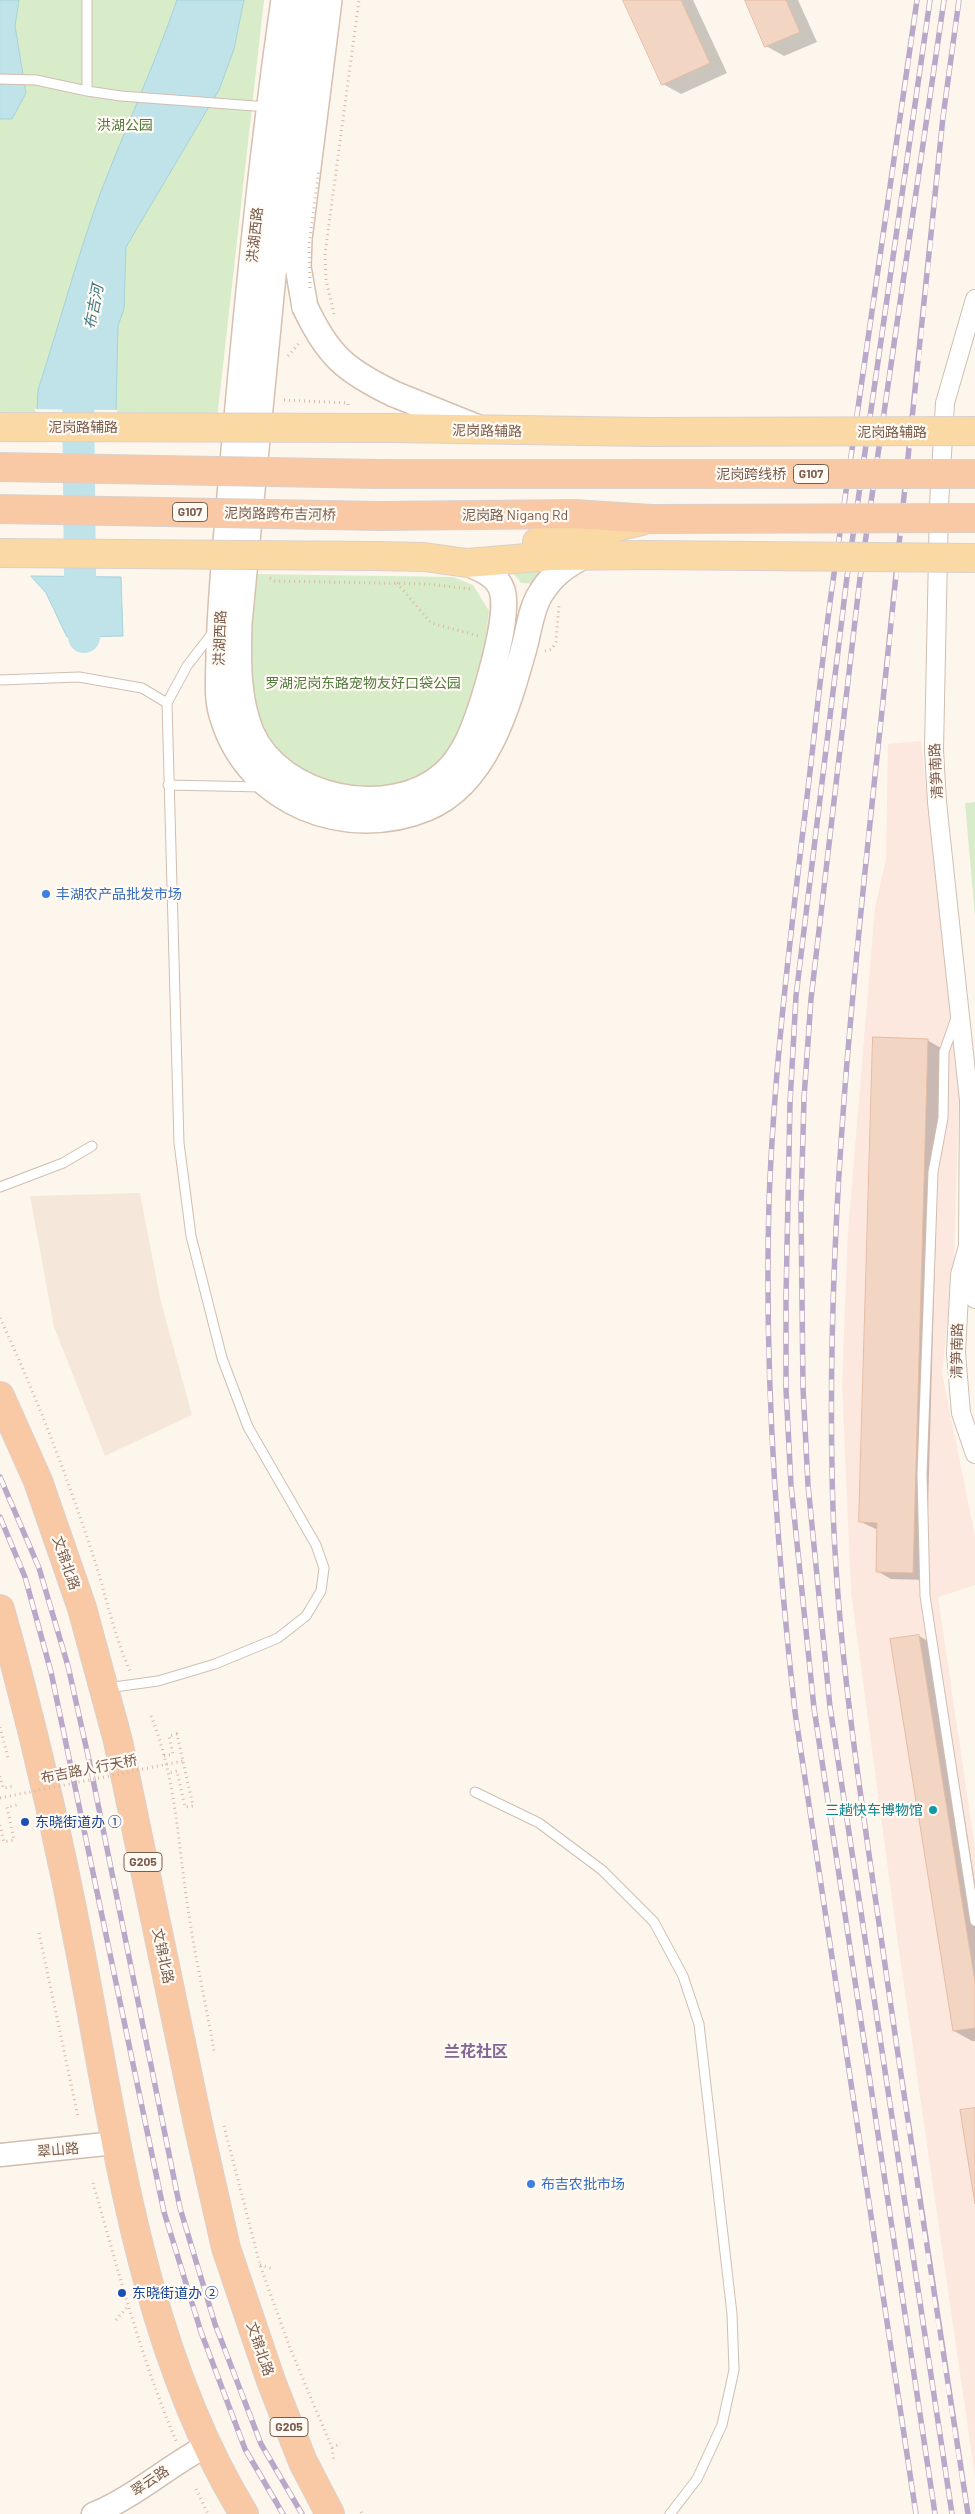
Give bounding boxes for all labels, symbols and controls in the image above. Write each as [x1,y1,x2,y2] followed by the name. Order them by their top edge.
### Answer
[97,117,153,133] park label: 洪湖公园
[244,206,266,264] street label: 洪湖西路
[81,283,107,331] water label: 布吉河
[48,419,118,435] street label: 泥岗路辅路
[452,422,522,440] street label: 泥岗路辅路
[857,424,927,440] street label: 泥岗路辅路
[794,464,828,484] road number: G107
[716,466,786,482] street label: 泥岗跨线桥
[172,502,208,522] road number: G107
[224,505,336,523] street label: 泥岗路跨布吉河桥
[462,507,568,523] street label: 泥岗路 Nigang Rd
[211,610,229,666] street label: 洪湖西路
[265,675,461,691] park label: 罗湖泥岗东路宠物友好口袋公园
[926,743,946,799] street label: 清笋南路
[56,886,182,902] place label: 丰湖农产品批发市场
[40,888,52,900] marker: 丰湖农产品批发市场
[948,1323,966,1379] street label: 清笋南路
[49,1534,83,1592] street label: 文锦北路
[39,1751,139,1787] street label: 布吉路人行天桥
[825,1802,923,1818] place label: 三趟快车博物馆
[927,1804,939,1816] marker: 三趟快车博物馆
[35,1814,122,1830] place label: 东晓街道办 ①
[19,1816,31,1828] marker: 东晓街道办 ①
[124,1852,162,1871] road number: G205
[149,1927,177,1985] street label: 文锦北路
[444,2042,508,2062] district label: 兰花社区
[36,2140,80,2160] street label: 翠山路
[541,2176,625,2192] place label: 布吉农批市场
[525,2178,537,2190] marker: 布吉农批市场
[132,2285,219,2301] place label: 东晓街道办 ②
[116,2287,128,2299] marker: 东晓街道办 ②
[243,2320,277,2378] street label: 文锦北路
[270,2418,308,2436] road number: G205
[128,2462,172,2500] street label: 翠云路

